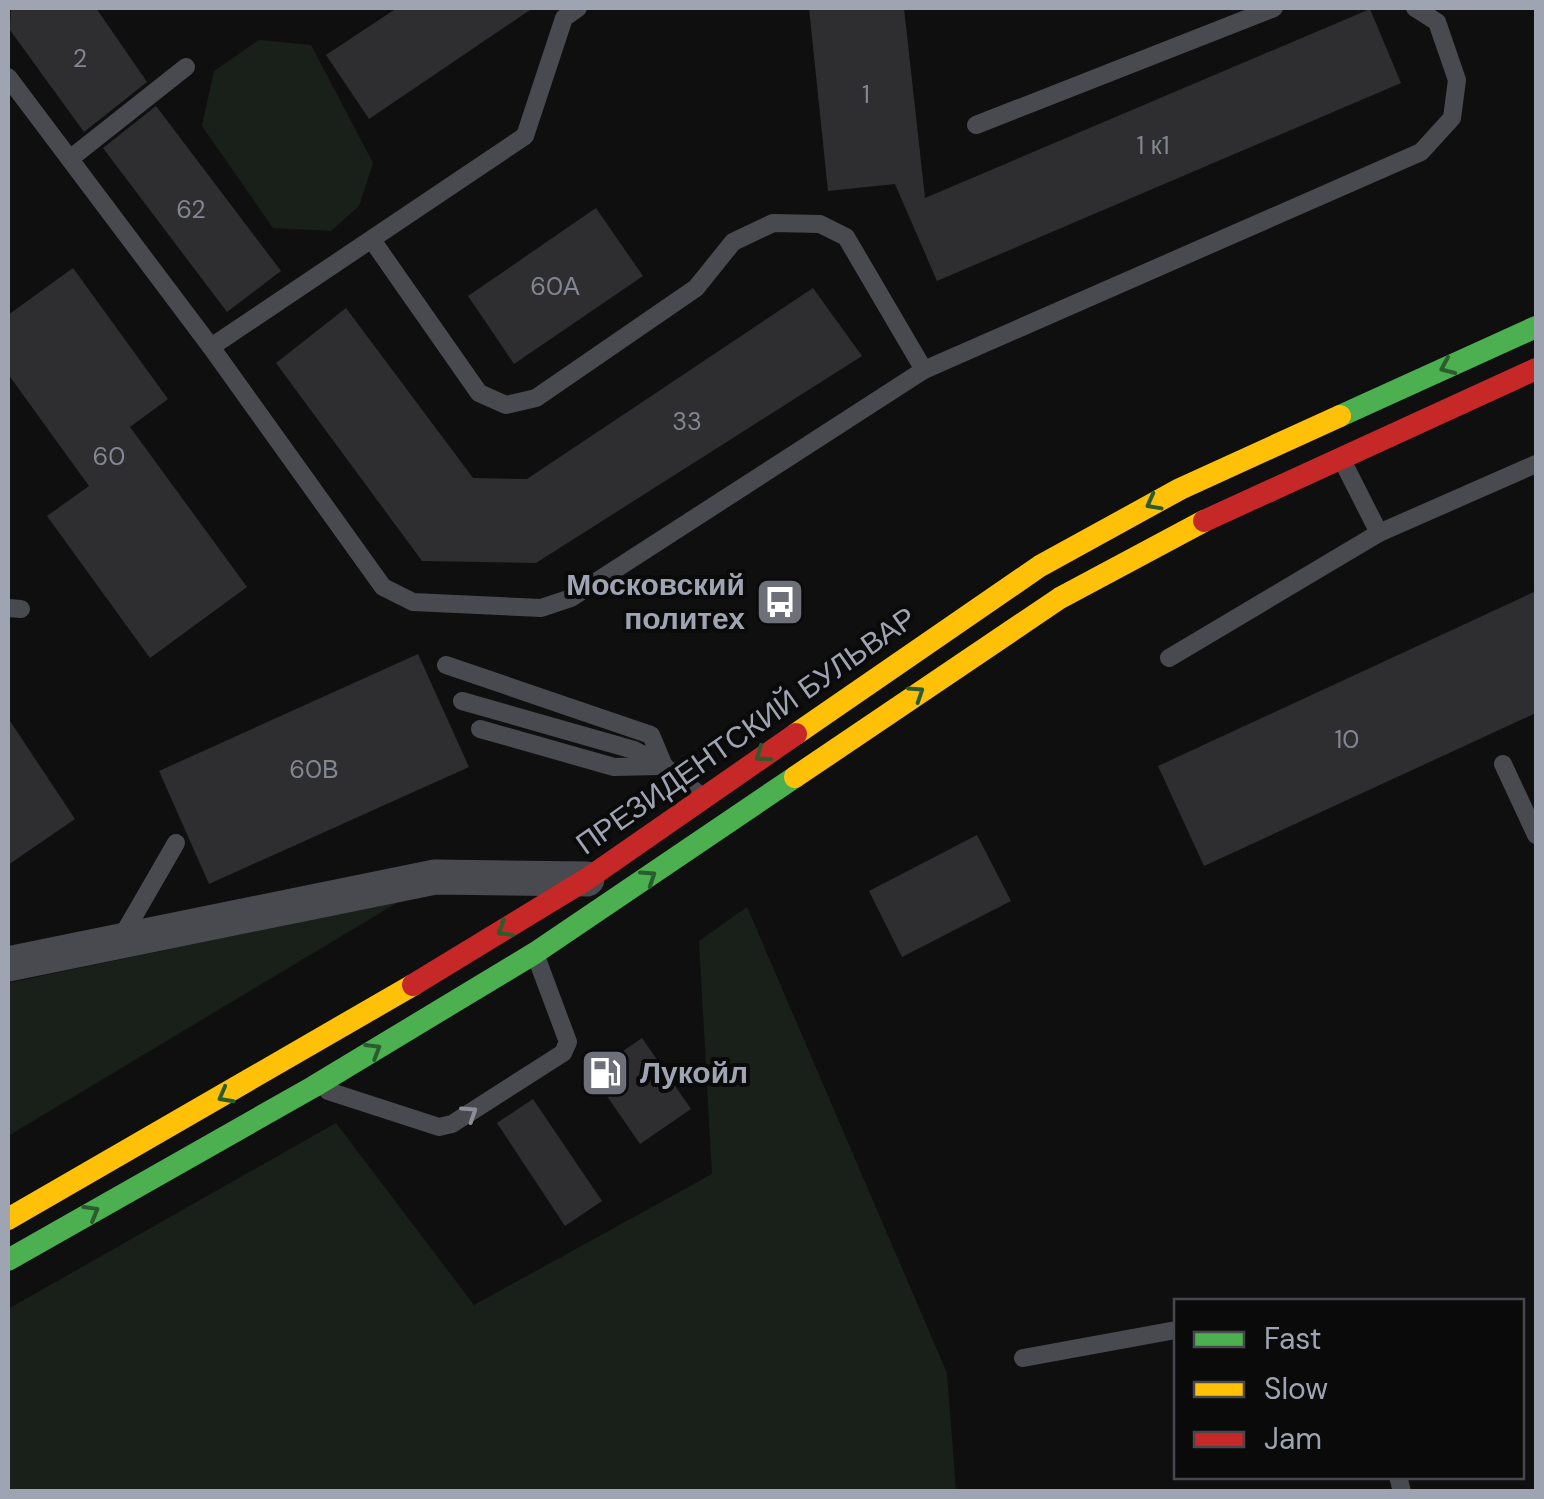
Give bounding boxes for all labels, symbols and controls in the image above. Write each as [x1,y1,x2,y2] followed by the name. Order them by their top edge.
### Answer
[73,42,87,75] house number: 2
[862,78,870,111] house number: 1
[1136,129,1170,162] house number: 1 к1
[176,193,206,226] house number: 62
[530,270,580,303] house number: 60А
[1439,354,1457,374] one-way arrow
[672,405,702,438] house number: 33
[93,440,125,473] house number: 60
[1145,491,1163,510] one-way arrow
[566,565,745,638] place label: Московский политех
[754,576,806,628] bus stop icon: Московский политех
[568,598,923,863] street label: ПРЕЗИДЕНТСКИЙ БУЛЬВАР
[905,687,924,705] one-way arrow
[1335,723,1359,756] house number: 10
[755,743,774,761] one-way arrow
[289,753,339,786] house number: 60В
[637,871,656,889] one-way arrow
[496,917,514,936] one-way arrow
[363,1043,381,1062] one-way arrow
[579,1047,631,1099] fuel station icon: Лукойл
[640,1053,748,1092] place label: Лукойл
[217,1084,235,1104] one-way arrow
[459,1106,477,1125] one-way arrow
[82,1205,100,1225] one-way arrow
[1174,1299,1524,1479] legend
[1264,1319,1322,1358] text: Fast
[1264,1369,1328,1408] text: Slow
[1264,1419,1322,1458] text: Jam

